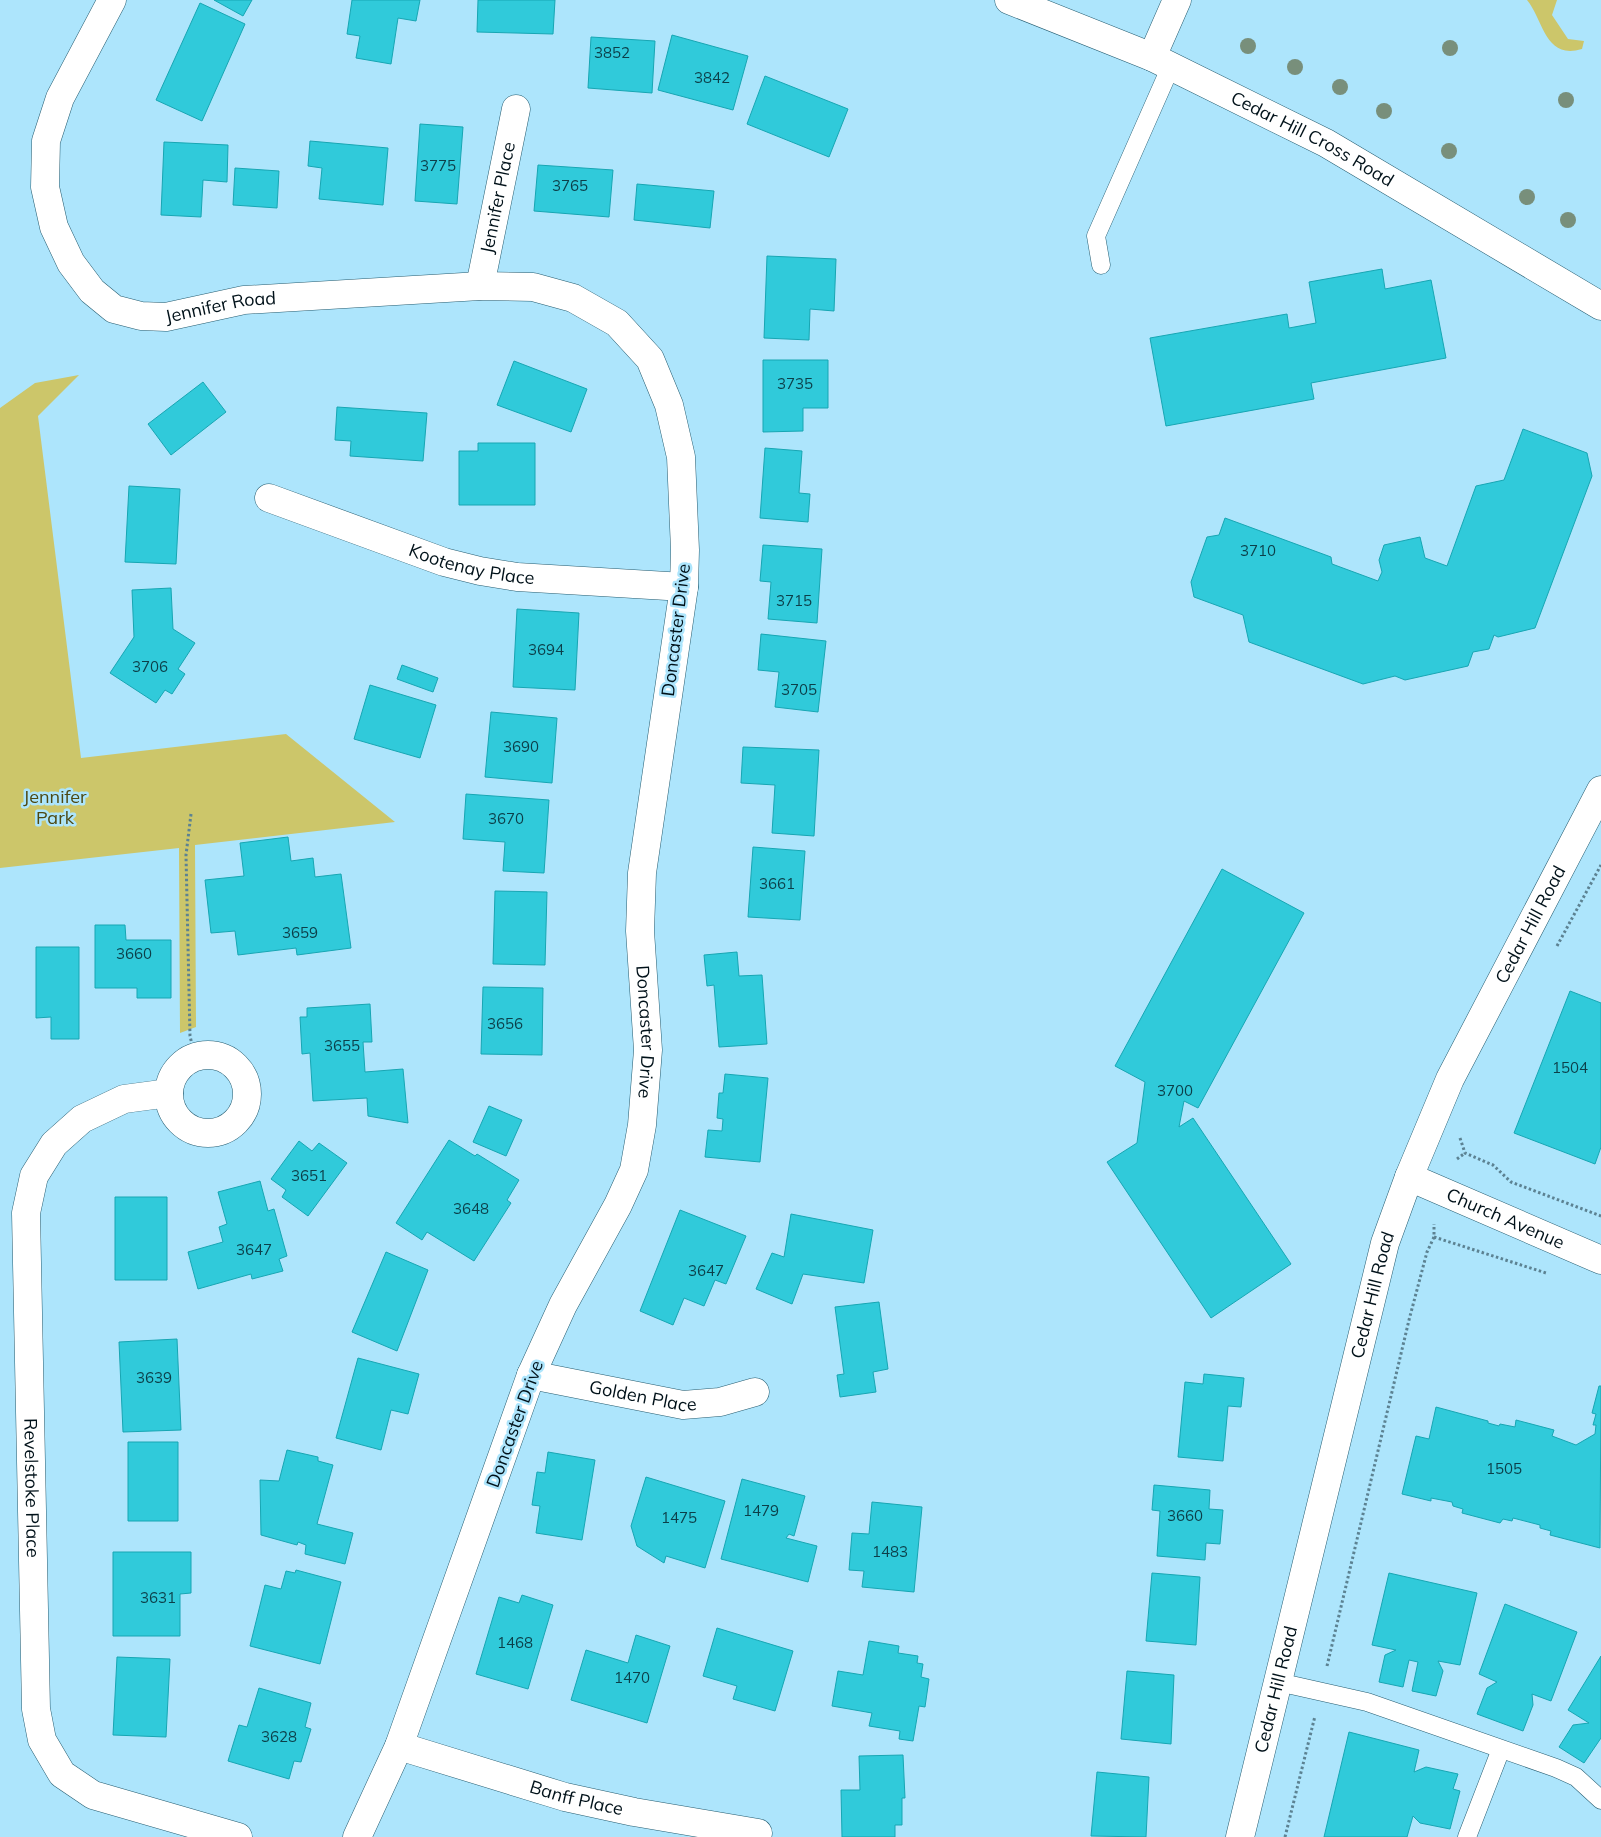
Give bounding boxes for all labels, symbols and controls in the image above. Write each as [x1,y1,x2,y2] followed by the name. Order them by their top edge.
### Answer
[594,43,630,62] house number: 3852
[694,68,730,87] house number: 3842
[1227,86,1398,192] street label: Cedar Hill Cross Road
[475,140,520,256] street label: Jennifer Place
[420,156,456,175] house number: 3775
[552,176,588,195] house number: 3765
[163,286,277,328] street label: Jennifer Road
[777,374,813,393] house number: 3735
[406,538,535,589] street label: Kootenay Place
[1240,541,1276,560] house number: 3710
[656,562,695,698] street label: Doncaster Drive
[776,591,812,610] house number: 3715
[528,640,564,659] house number: 3694
[132,657,168,676] house number: 3706
[781,680,817,699] house number: 3705
[503,737,539,756] house number: 3690
[23,785,87,829] park label: Jennifer Park
[488,809,524,828] house number: 3670
[1490,862,1570,987] street label: Cedar Hill Road
[759,874,795,893] house number: 3661
[282,923,318,942] house number: 3659
[116,944,152,963] house number: 3660
[631,964,660,1099] street label: Doncaster Drive
[487,1014,523,1033] house number: 3656
[324,1036,360,1055] house number: 3655
[1552,1058,1588,1077] house number: 1504
[1157,1081,1193,1100] house number: 3700
[291,1166,327,1185] house number: 3651
[1443,1183,1568,1254] street label: Church Avenue
[453,1199,489,1218] house number: 3648
[1345,1228,1399,1361] street label: Cedar Hill Road
[236,1240,272,1259] house number: 3647
[688,1261,724,1280] house number: 3647
[481,1357,548,1490] street label: Doncaster Drive
[136,1368,172,1387] house number: 3639
[587,1375,697,1417] street label: Golden Place
[19,1418,45,1558] street label: Revelstoke Place
[1486,1459,1522,1478] house number: 1505
[743,1501,779,1520] house number: 1479
[1167,1506,1203,1525] house number: 3660
[661,1508,697,1527] house number: 1475
[872,1542,908,1561] house number: 1483
[140,1588,176,1607] house number: 3631
[1249,1623,1302,1755] street label: Cedar Hill Road
[497,1633,533,1652] house number: 1468
[614,1668,650,1687] house number: 1470
[261,1727,297,1746] house number: 3628
[527,1775,625,1820] street label: Banff Place

